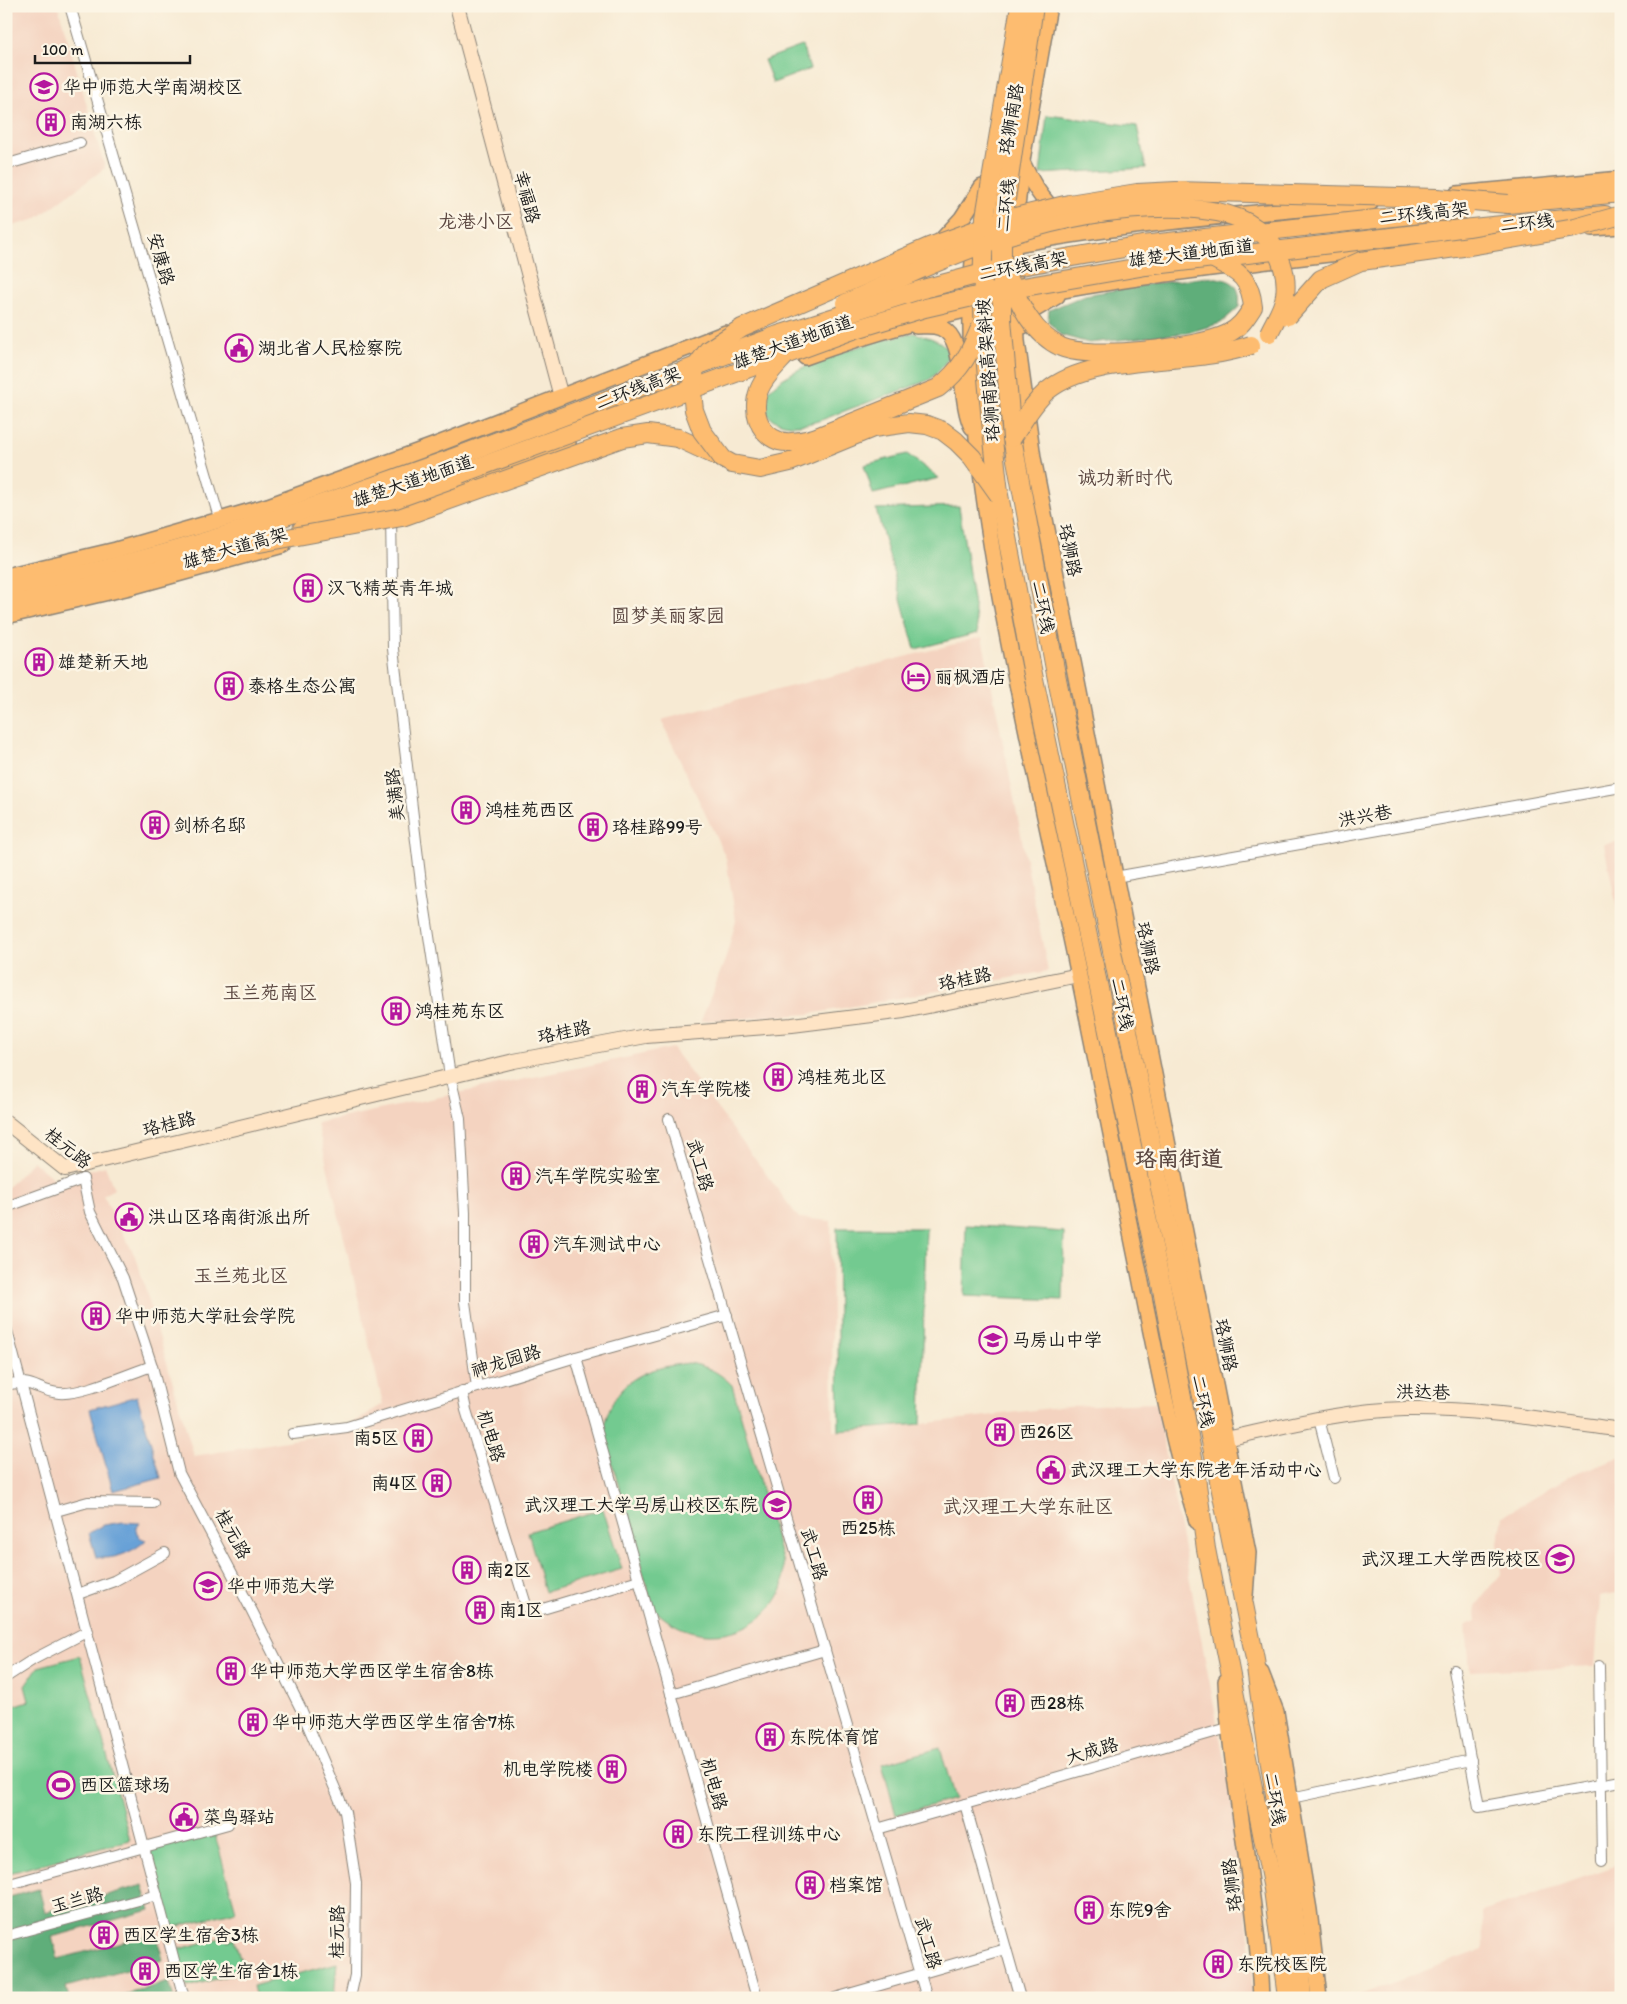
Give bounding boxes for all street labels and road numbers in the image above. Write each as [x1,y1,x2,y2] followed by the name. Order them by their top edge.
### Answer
[994,82,1028,156] street label: 珞狮南路
[509,168,545,226] street label: 幸福路
[992,177,1020,233] street label: 二环线
[1378,197,1470,229] street label: 二环线高架
[1499,209,1555,237] street label: 二环线
[143,230,179,288] street label: 安康路
[1127,234,1255,272] street label: 雄楚大道地面道
[977,247,1069,285] street label: 二环线高架
[972,297,1004,443] street label: 珞狮南路高架斜坡
[730,310,856,374] street label: 雄楚大道地面道
[592,362,684,414] street label: 二环线高架
[350,450,476,512] street label: 雄楚大道地面道
[1054,521,1086,579] street label: 珞狮路
[180,523,290,573] street label: 雄楚大道高架
[1027,578,1059,636] street label: 二环线
[381,767,409,823] street label: 美满路
[1337,800,1393,832] street label: 洪兴巷
[1132,919,1164,977] street label: 珞狮路
[936,963,994,995] street label: 珞桂路
[1106,975,1138,1033] street label: 二环线
[535,1016,593,1048] street label: 珞桂路
[140,1107,198,1141] street label: 珞桂路
[40,1122,96,1174] street label: 桂元路
[682,1136,718,1194] street label: 武工路
[1210,1316,1242,1374] street label: 珞狮路
[468,1340,544,1382] street label: 神龙园路
[1187,1372,1219,1430] street label: 二环线
[1396,1381,1450,1403] street label: 洪达巷
[473,1407,509,1465] street label: 机电路
[211,1505,255,1563] street label: 桂元路
[796,1525,832,1583] street label: 武工路
[1063,1733,1121,1769] street label: 大成路
[696,1755,732,1813] street label: 机电路
[1260,1771,1290,1827] street label: 二环线
[1218,1857,1246,1913] street label: 珞狮路
[48,1882,106,1918] street label: 玉兰路
[326,1905,348,1959] street label: 桂元路
[910,1914,946,1972] street label: 武工路

